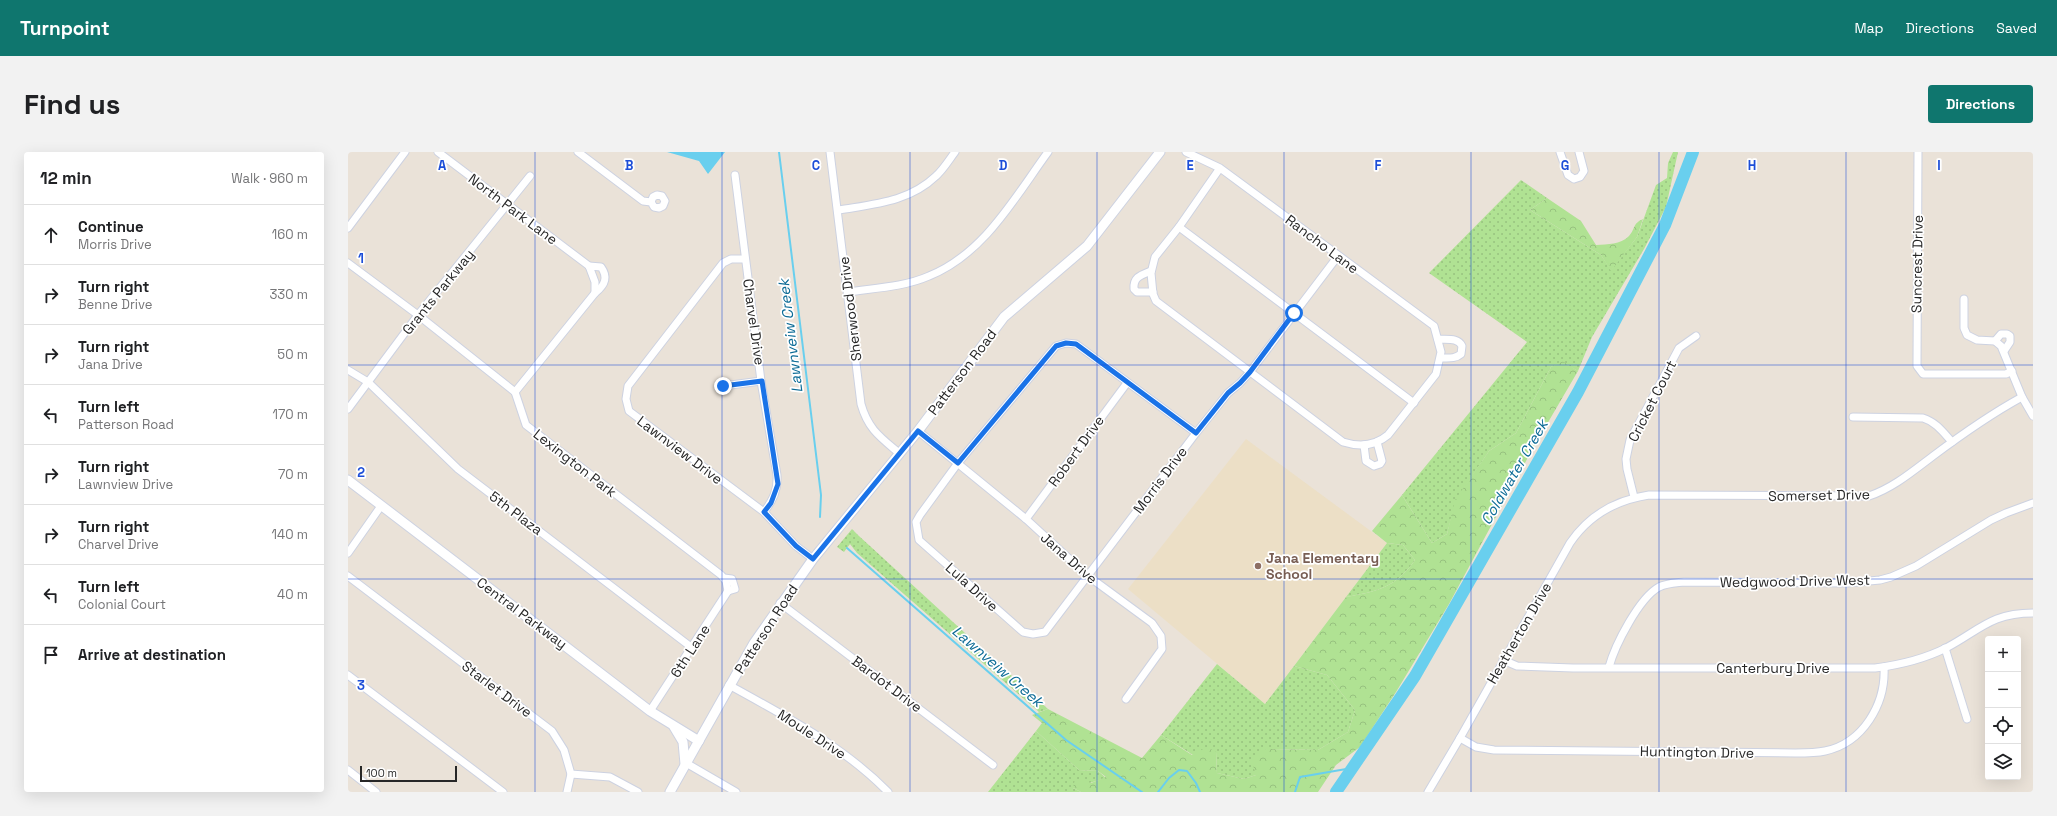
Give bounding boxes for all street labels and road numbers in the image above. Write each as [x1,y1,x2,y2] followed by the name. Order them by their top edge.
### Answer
[465,170,561,248] street label: North Park Lane
[1282,211,1362,277] street label: Rancho Lane
[1907,215,1927,313] street label: Suncrest Drive
[398,246,478,338] street label: Grants Parkway
[835,256,865,362] street label: Sherwood Drive
[739,278,769,366] street label: Charvel Drive
[924,325,1000,419] street label: Patterson Road
[1624,357,1680,445] street label: Cricket Court
[634,412,726,488] street label: Lawnview Drive
[1044,412,1108,490] street label: Robert Drive
[530,425,621,501] street label: Lexington Park
[1129,443,1191,517] street label: Morris Drive
[1768,485,1870,505] street label: Somerset Drive
[486,487,546,539] street label: 5th Plaza
[1037,528,1101,588] street label: Jana Drive
[942,559,1002,615] street label: Lula Drive
[1720,571,1870,591] street label: Wedgwood Drive West
[473,573,571,653] street label: Central Parkway
[1483,579,1555,687] street label: Heatherton Drive
[730,581,802,677] street label: Patterson Road
[666,621,714,681] street label: 6th Lane
[848,652,926,716] street label: Bardot Drive
[458,657,536,721] street label: Starlet Drive
[1716,659,1830,677] street label: Canterbury Drive
[774,705,850,763] street label: Moule Drive
[1640,742,1754,762] street label: Huntington Drive

